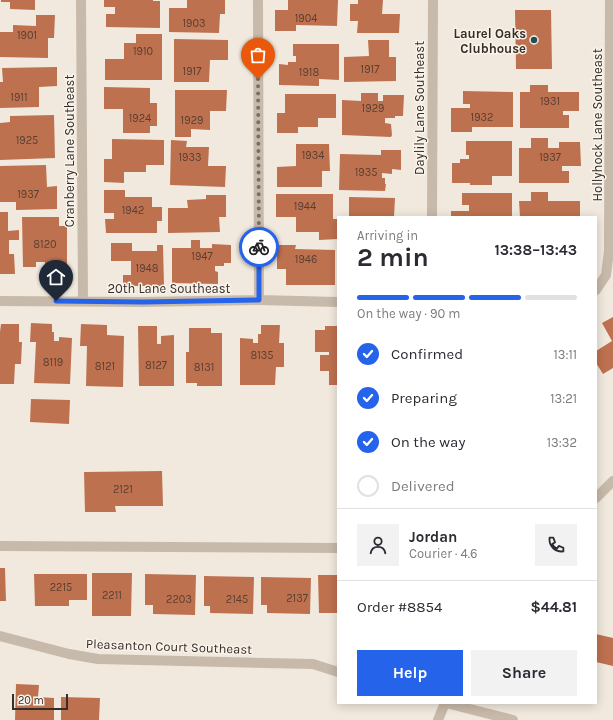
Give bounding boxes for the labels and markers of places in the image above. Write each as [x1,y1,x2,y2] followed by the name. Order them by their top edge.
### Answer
[454,26,526,56] place label: Laurel Oaks Clubhouse
[529,35,539,45] marker: Laurel Oaks Clubhouse
[241,38,275,79] pin
[39,260,73,301] pin

